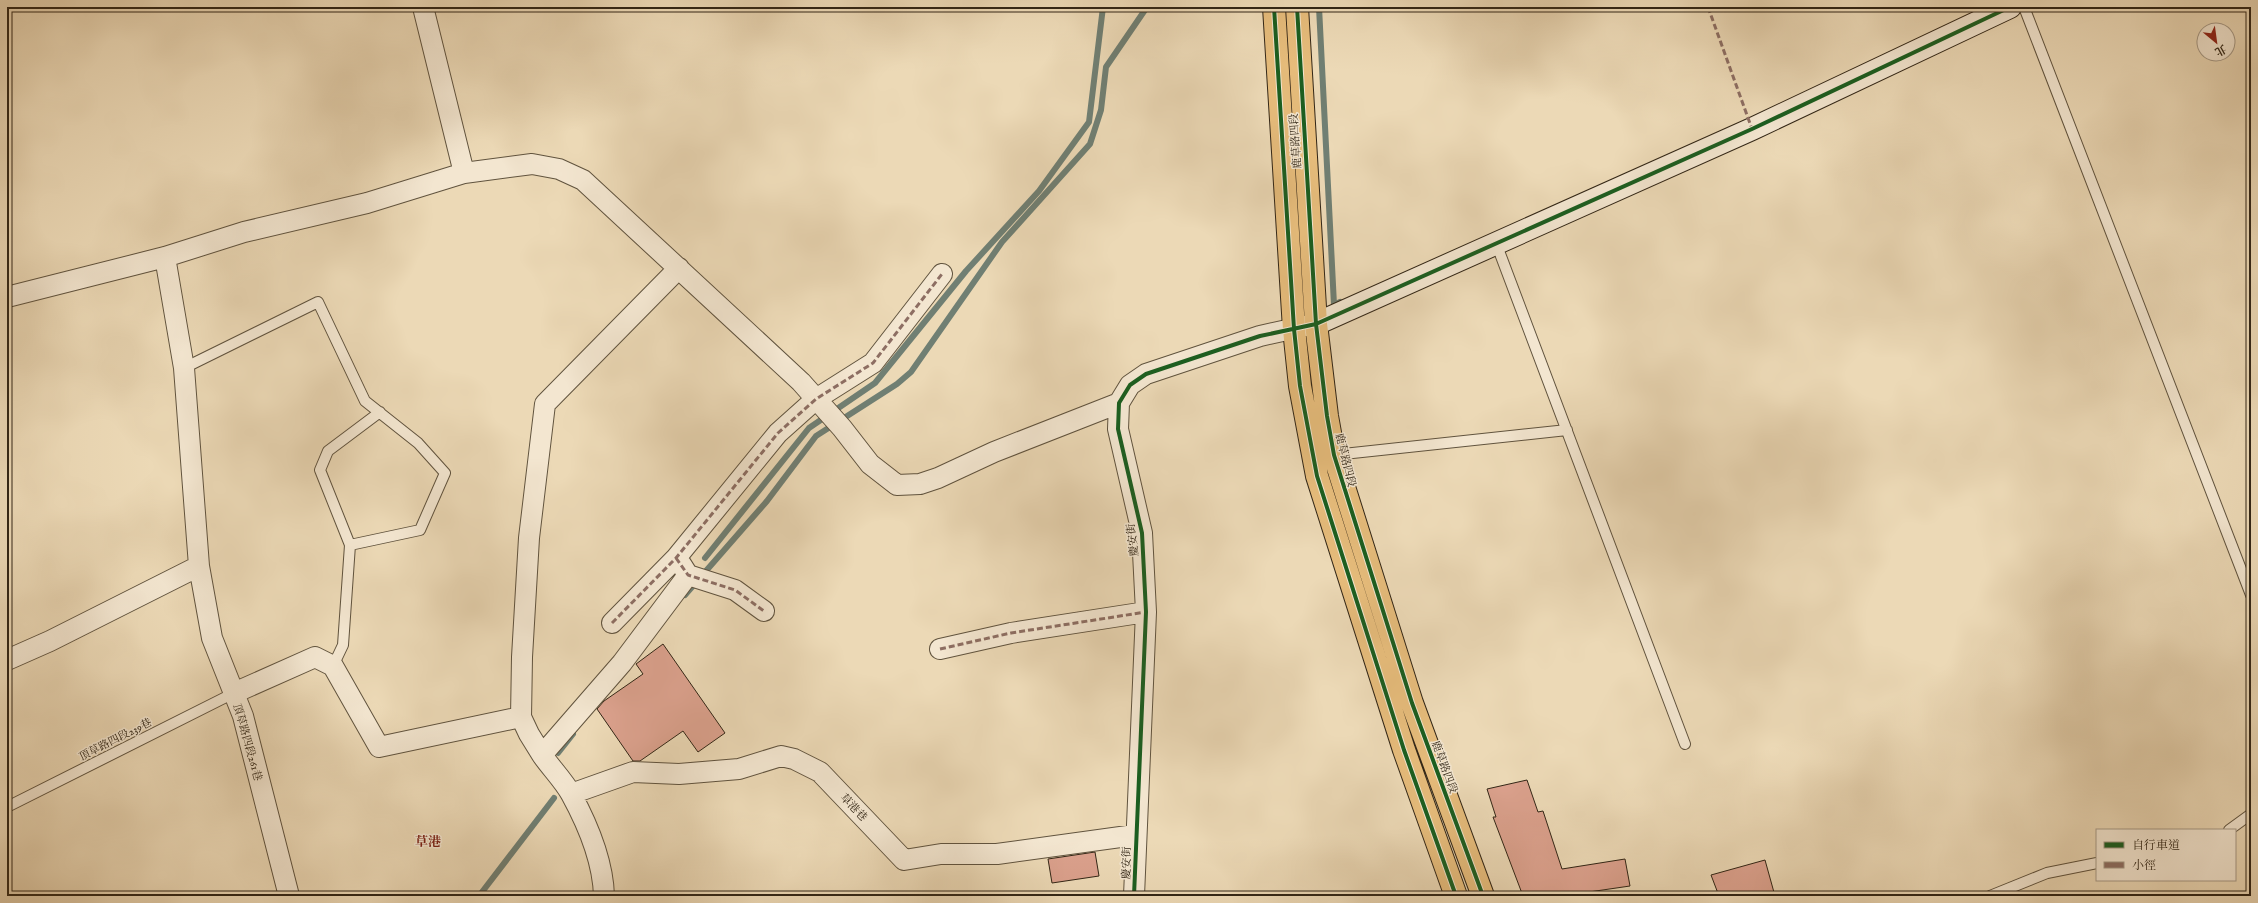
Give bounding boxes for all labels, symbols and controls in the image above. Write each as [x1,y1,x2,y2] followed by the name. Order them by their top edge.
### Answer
[2196,22,2236,62] north arrow
[2212,41,2229,59] text: 北
[1287,113,1305,169] street label: 鹿草路四段
[1332,432,1358,489] street label: 鹿草路四段
[1124,523,1142,557] street label: 慶安街
[229,702,265,783] street label: 頂草路四段261巷
[77,715,154,764] street label: 頂草路四段239巷
[1428,739,1460,796] street label: 鹿草路四段
[837,791,870,824] street label: 草港巷
[2096,829,2236,881] legend
[415,834,441,851] district label: 草港
[2132,838,2180,853] text: 自行車道
[1120,846,1134,880] street label: 慶安街
[2132,858,2156,873] text: 小徑

